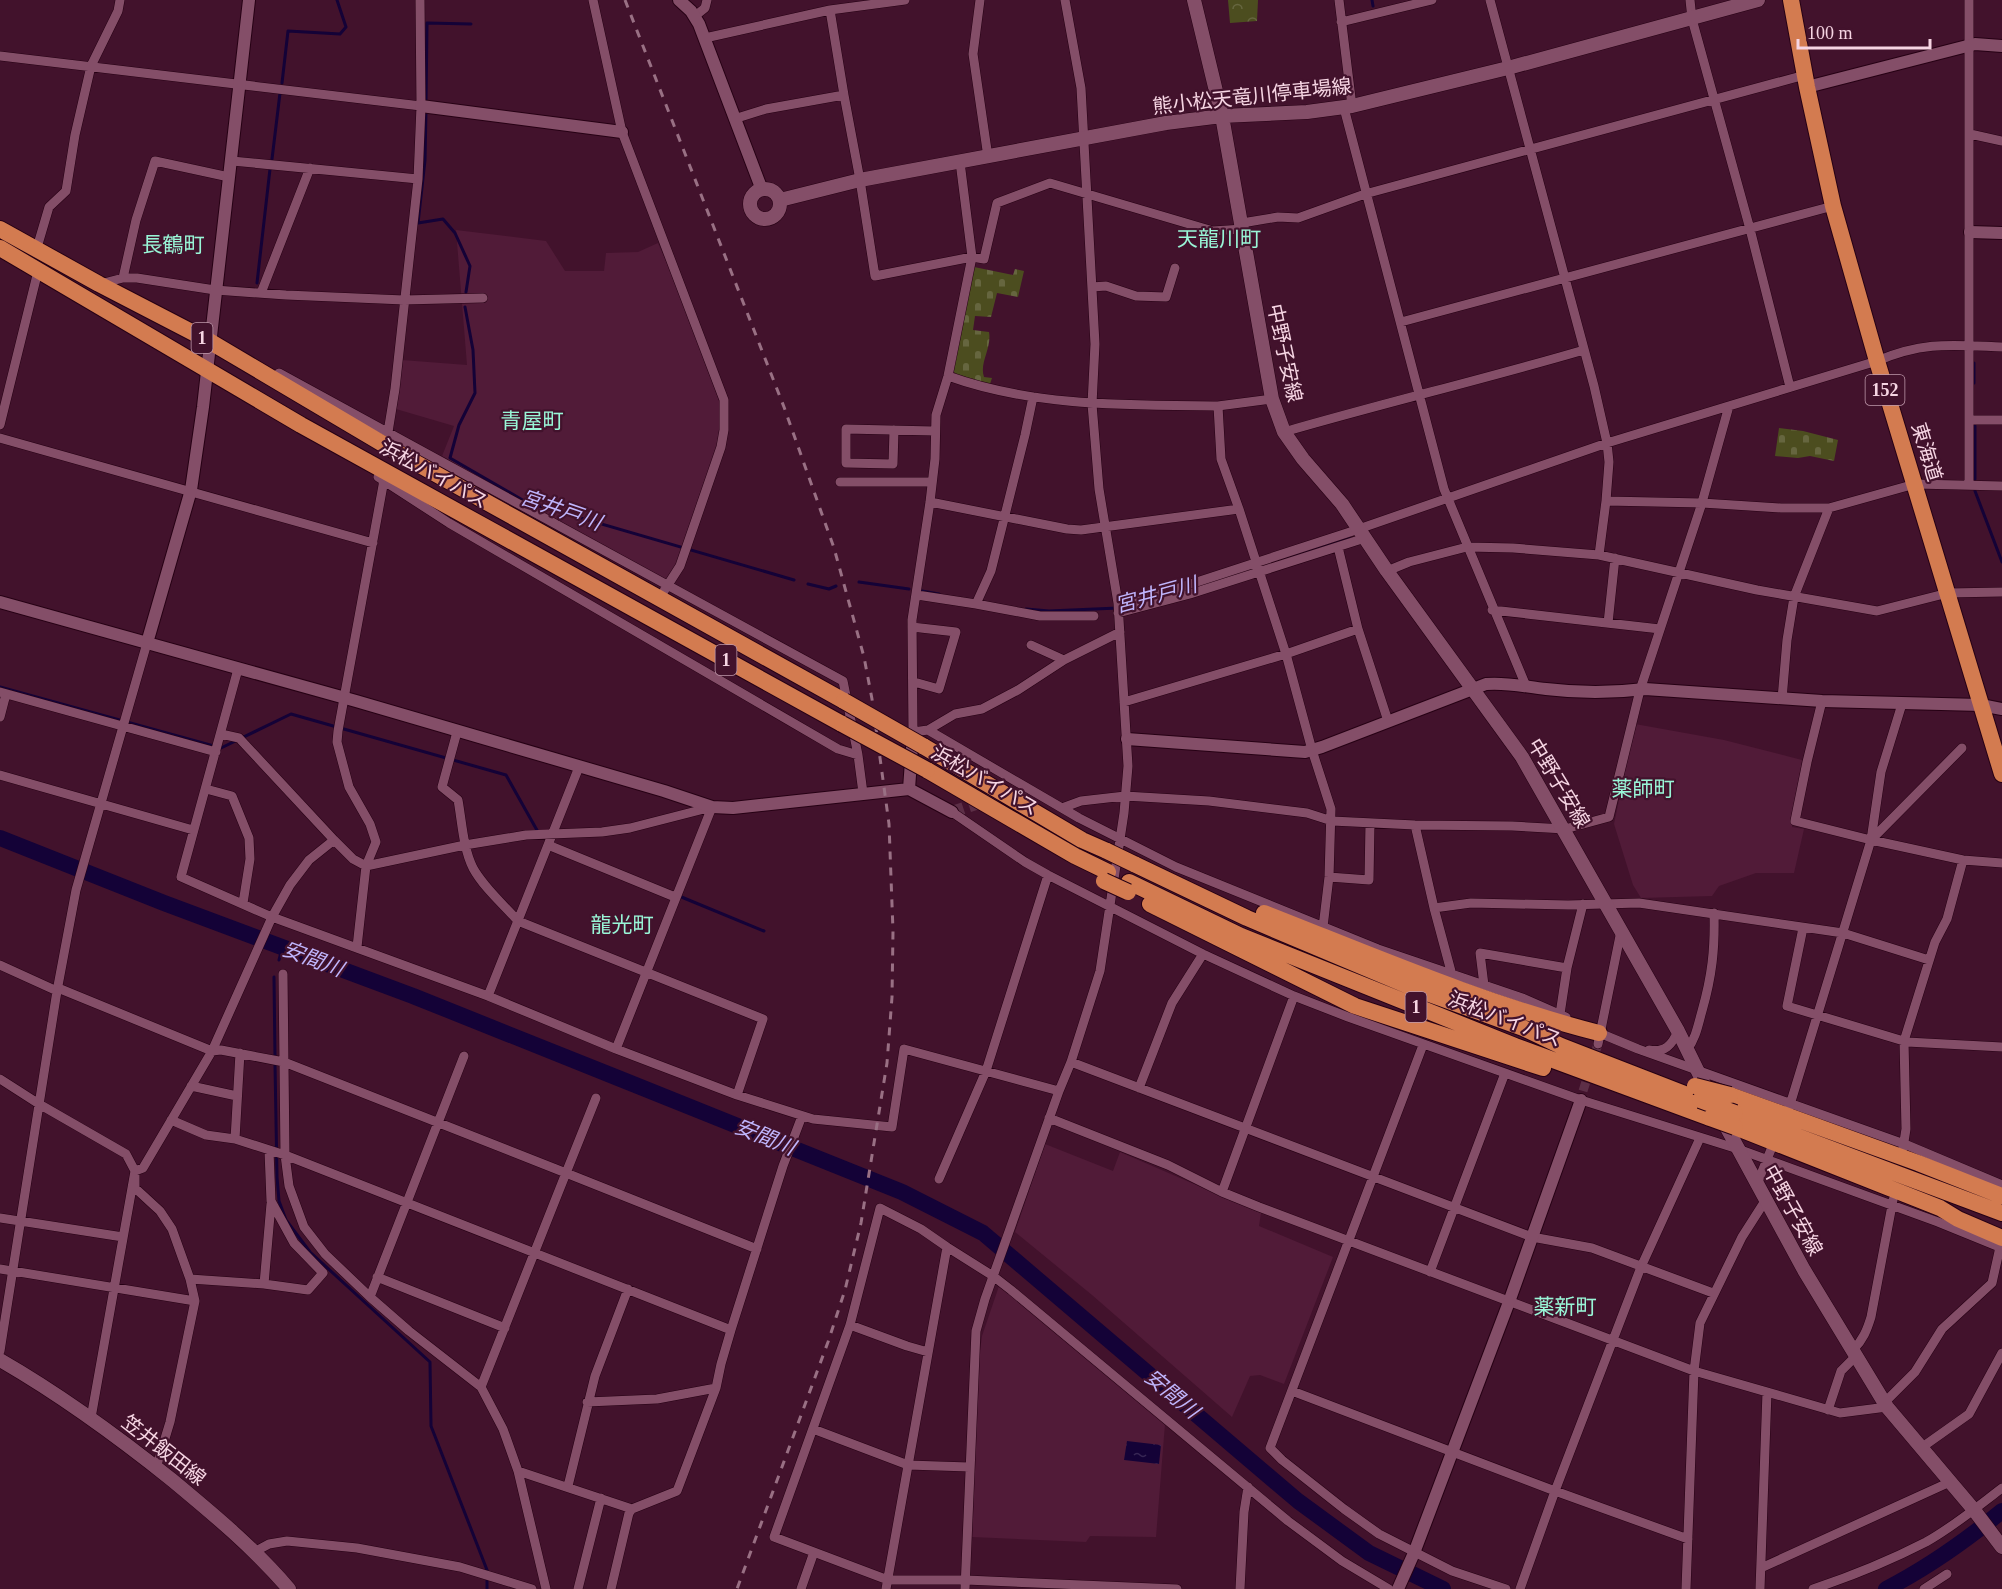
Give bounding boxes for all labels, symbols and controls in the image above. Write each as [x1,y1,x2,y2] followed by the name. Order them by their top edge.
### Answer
[1798,12,1930,50] scale bar
[1807,23,1853,43] text: 100 m
[1151,75,1353,117] street label: 熊小松天竜川停車場線
[1177,227,1261,251] district label: 天龍川町
[142,233,205,257] district label: 長鶴町
[1264,302,1306,404] street label: 中野子安線
[192,323,212,353] road number: 1
[1866,375,1904,405] road number: 152
[501,409,564,433] district label: 青屋町
[1908,420,1946,484] street label: 東海道
[376,435,492,513] street label: 浜松バイパス
[517,485,607,536] water label: 宮井戸川
[1112,572,1202,617] water label: 宮井戸川
[716,645,736,675] road number: 1
[1524,734,1594,832] street label: 中野子安線
[928,741,1042,819] street label: 浜松バイパス
[1612,777,1675,801] district label: 薬師町
[591,913,654,937] district label: 龍光町
[279,937,349,982] water label: 安間川
[1445,987,1565,1051] street label: 浜松バイパス
[1406,992,1426,1022] road number: 1
[731,1114,801,1161] water label: 安間川
[1759,1161,1827,1259] street label: 中野子安線
[1534,1295,1597,1319] district label: 薬新町
[1140,1365,1205,1425] water label: 安間川
[118,1411,210,1489] street label: 笠井飯田線

